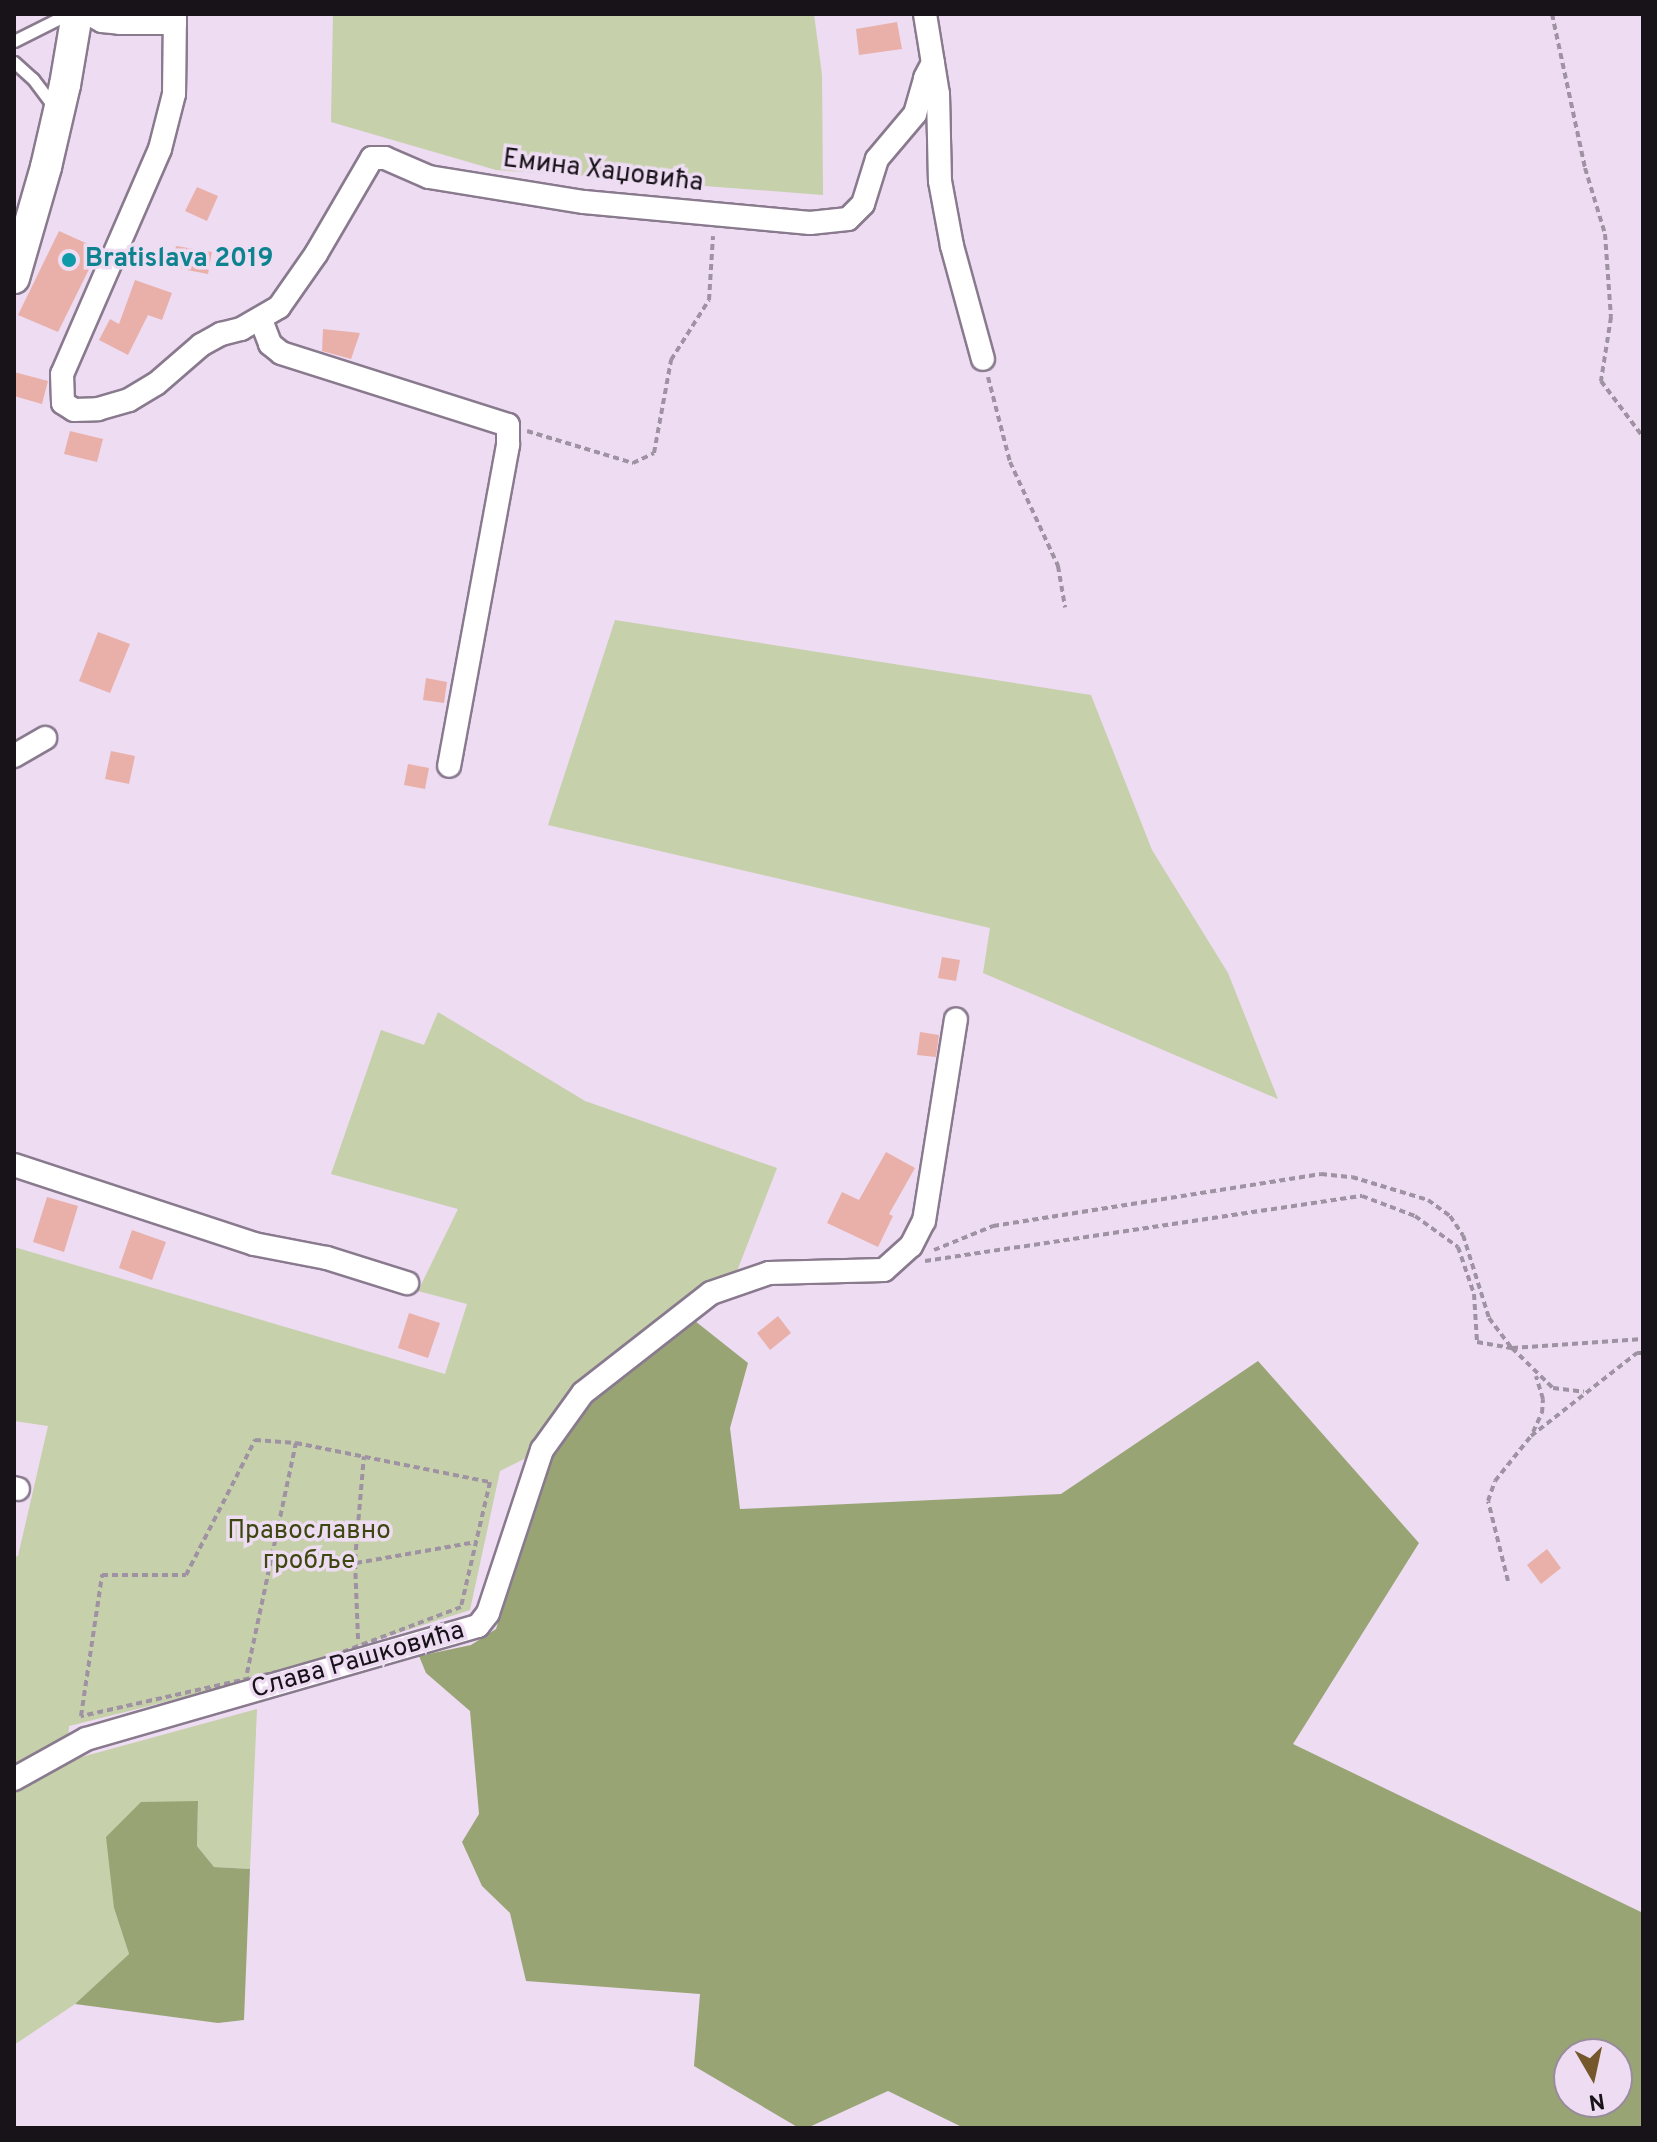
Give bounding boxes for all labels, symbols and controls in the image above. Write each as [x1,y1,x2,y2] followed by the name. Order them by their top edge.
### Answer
[501,144,705,200] street label: Емина Хаџовића
[85,244,274,276] place label: Bratislava 2019
[60,251,78,269] marker: Bratislava 2019
[227,1516,391,1578] park label: Православно гробље
[248,1616,468,1706] street label: Слава Рашковића
[1553,2038,1633,2118] north arrow
[1587,2086,1606,2115] text: N

